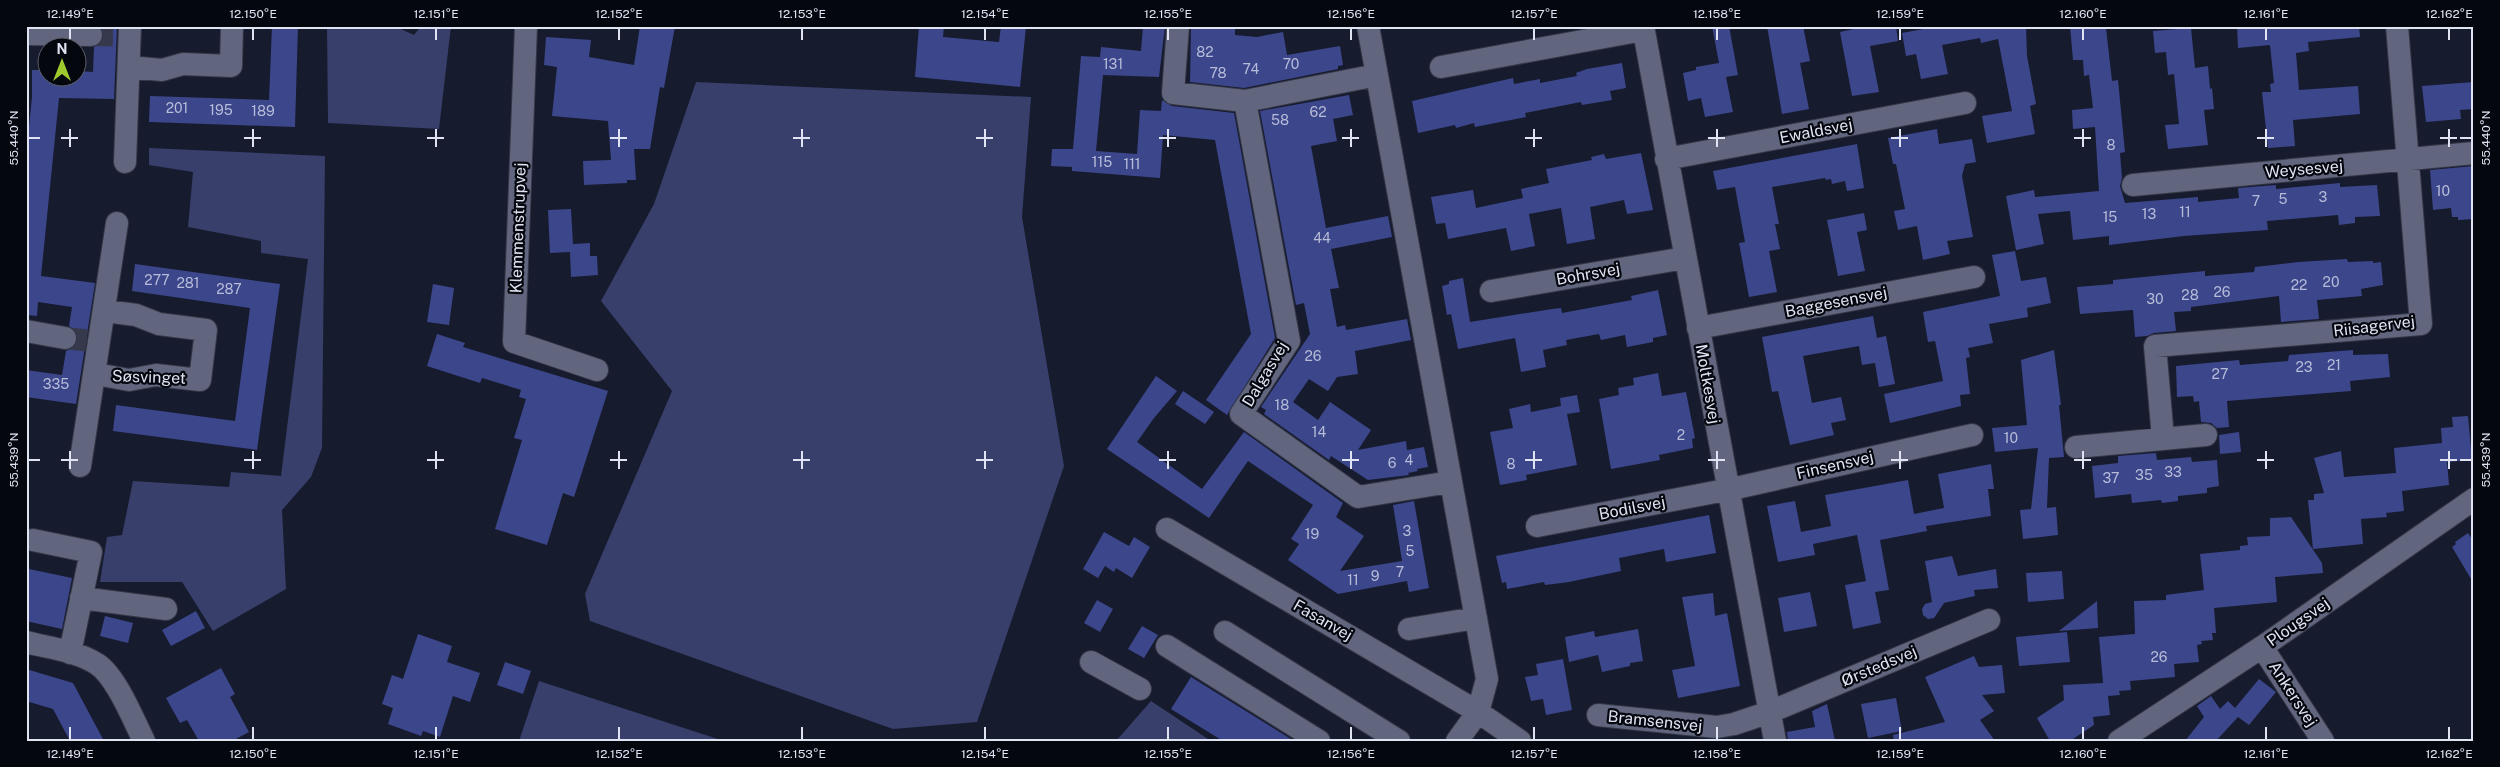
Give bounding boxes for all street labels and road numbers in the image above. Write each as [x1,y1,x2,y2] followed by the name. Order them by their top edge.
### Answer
[1778,115,1854,147] street label: Ewaldsvej
[2264,156,2344,182] street label: Weysesvej
[506,162,530,294] street label: Klemmenstrupvej
[1555,259,1621,289] street label: Bohrsvej
[1783,283,1889,321] street label: Baggesensvej
[2332,312,2416,340] street label: Riisagervej
[1238,338,1292,410] street label: Dalgasvej
[1692,343,1724,425] street label: Moltkesvej
[112,366,186,388] street label: Søsvinget
[1795,447,1875,483] street label: Finsensvej
[1597,492,1667,524] street label: Bodilsvej
[2263,594,2333,650] street label: Plougsvej
[1290,595,1356,645] street label: Fasanvej
[1838,642,1920,690] street label: Ørstedsvej
[2265,658,2321,730] street label: Ankersvej
[1607,707,1703,735] street label: Bramsensvej

